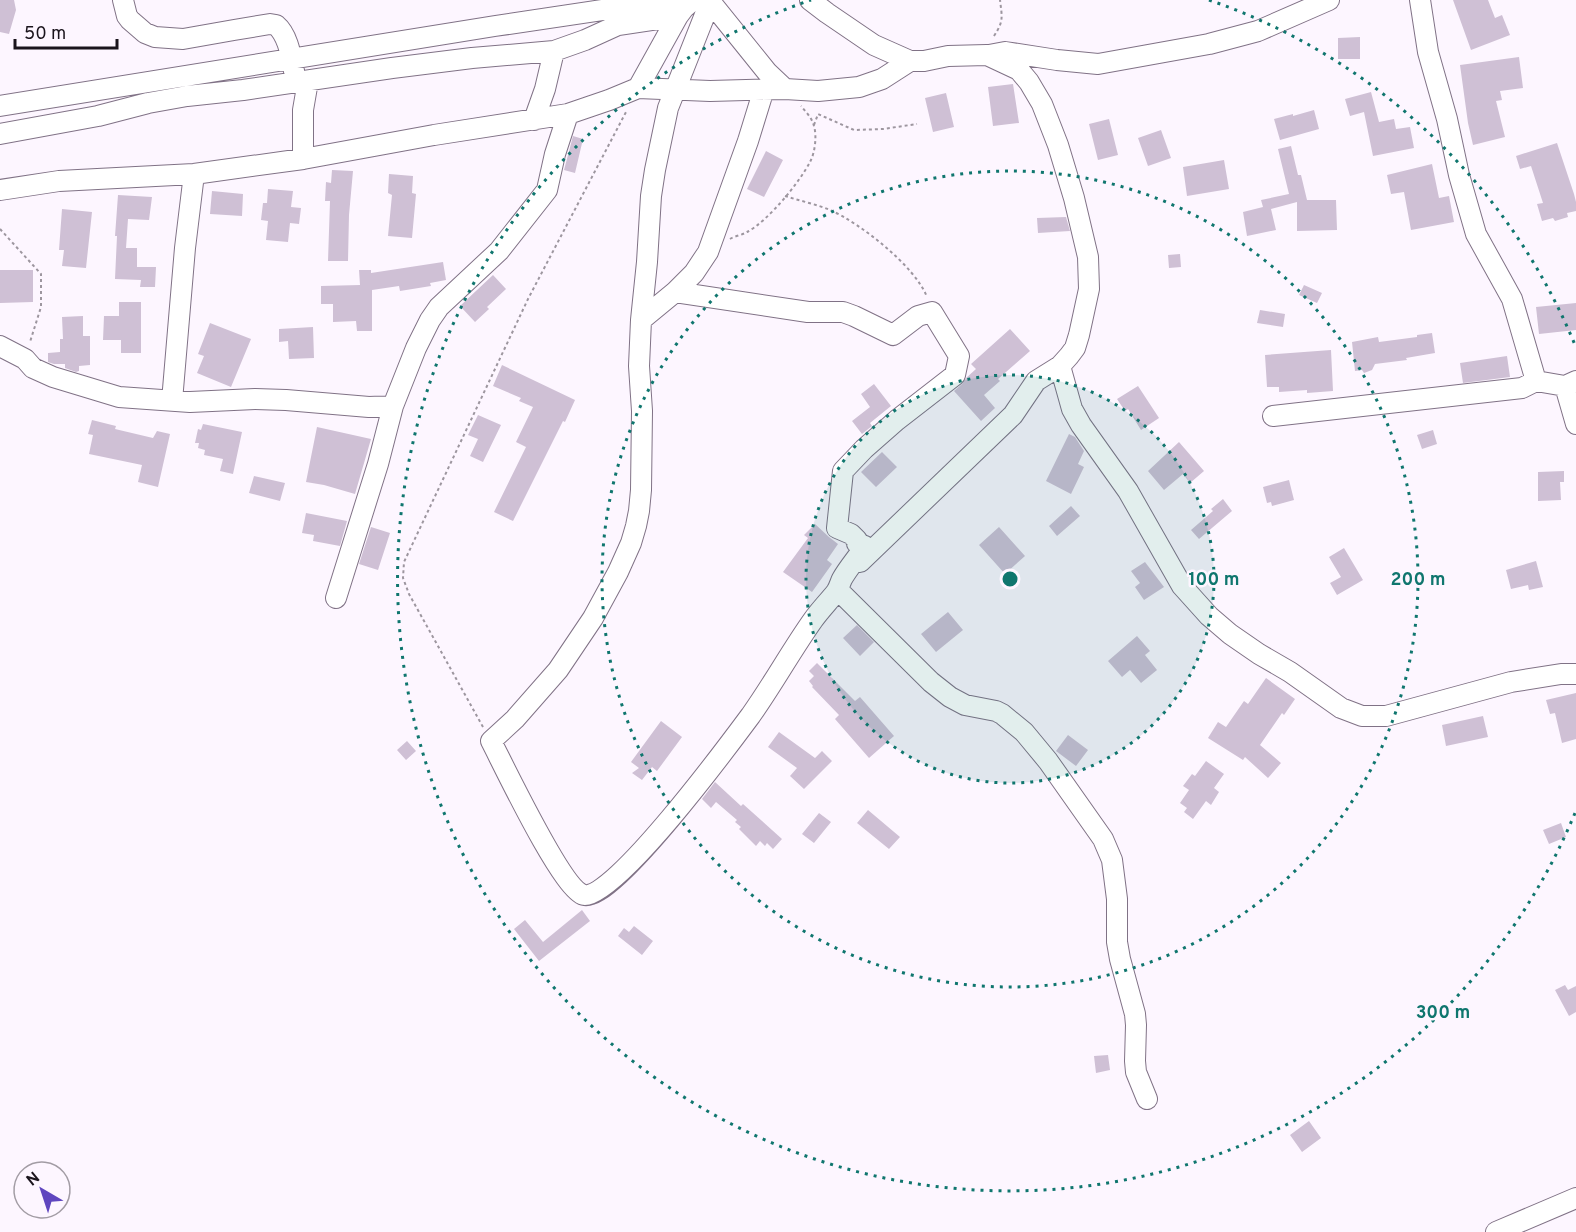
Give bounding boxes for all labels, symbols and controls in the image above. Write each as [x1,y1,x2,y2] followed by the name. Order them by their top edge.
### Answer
[15,12,117,50] scale bar
[24,23,66,46] text: 50 m
[1000,569,1020,589] centre of rings
[1188,569,1240,592] text: 100 m
[1390,569,1446,592] text: 200 m
[1416,1002,1470,1025] text: 300 m
[12,1160,72,1220] north arrow
[23,1169,45,1191] text: N

